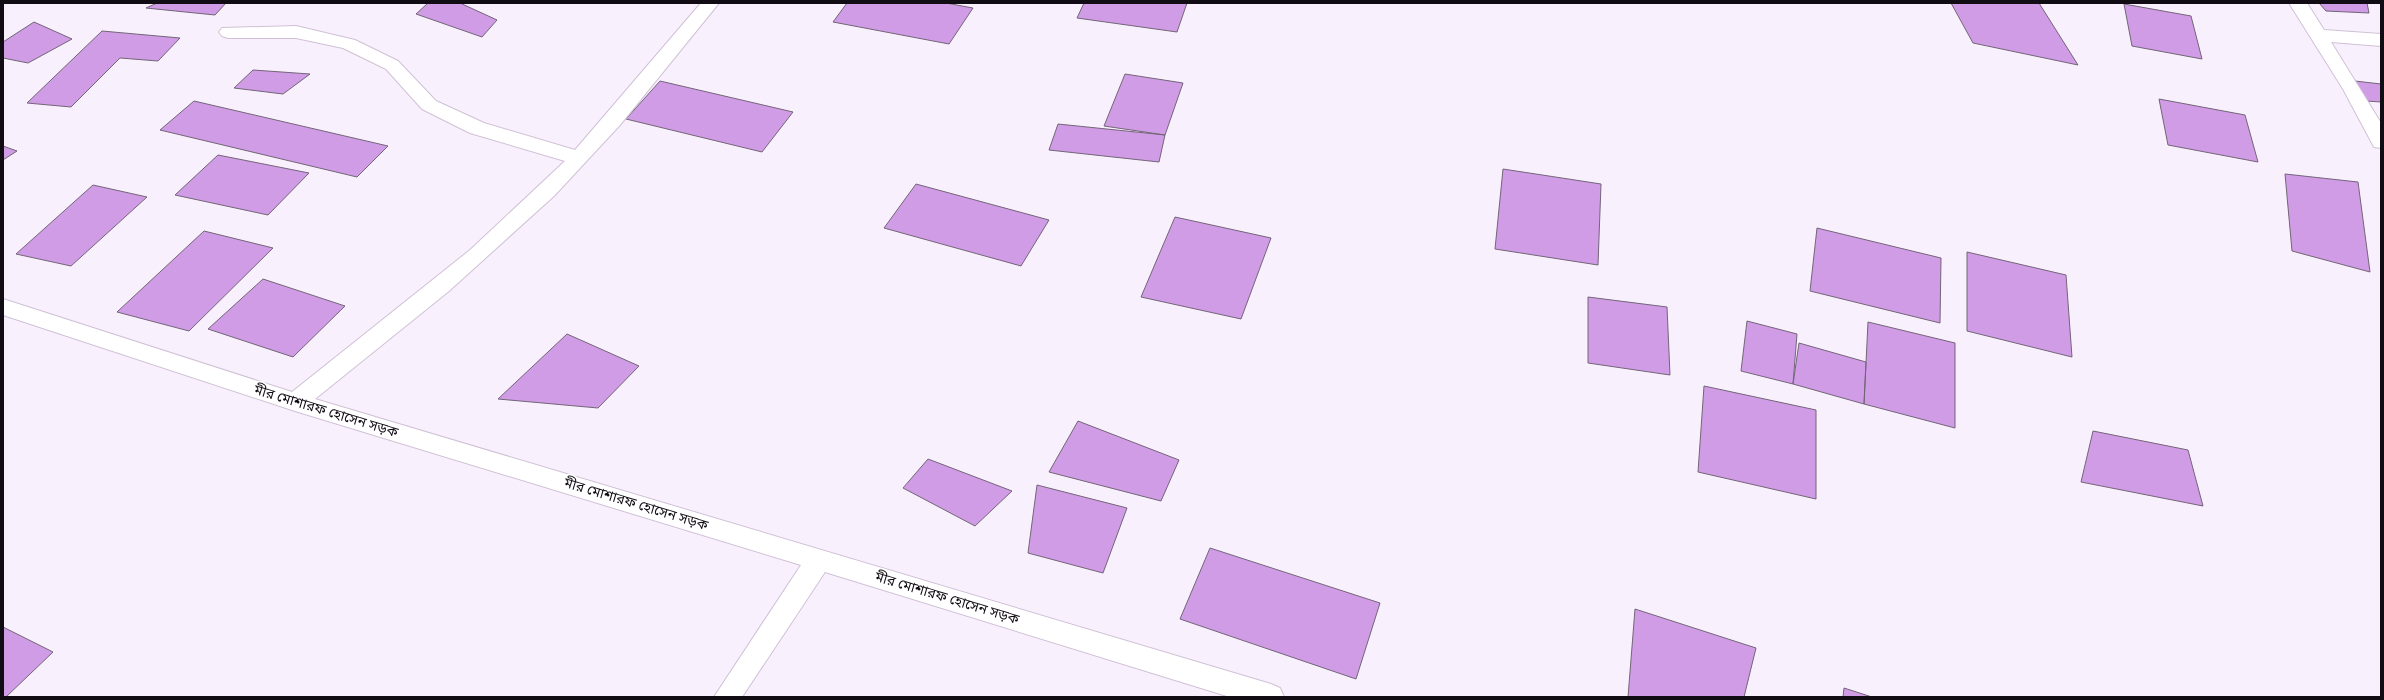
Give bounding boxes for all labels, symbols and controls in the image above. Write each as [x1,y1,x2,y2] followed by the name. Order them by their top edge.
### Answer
[251,381,401,441] street label: মীর মোশারফ হোসেন সড়ক
[561,474,711,534] street label: মীর মোশারফ হোসেন সড়ক
[872,568,1022,628] street label: মীর মোশারফ হোসেন সড়ক

